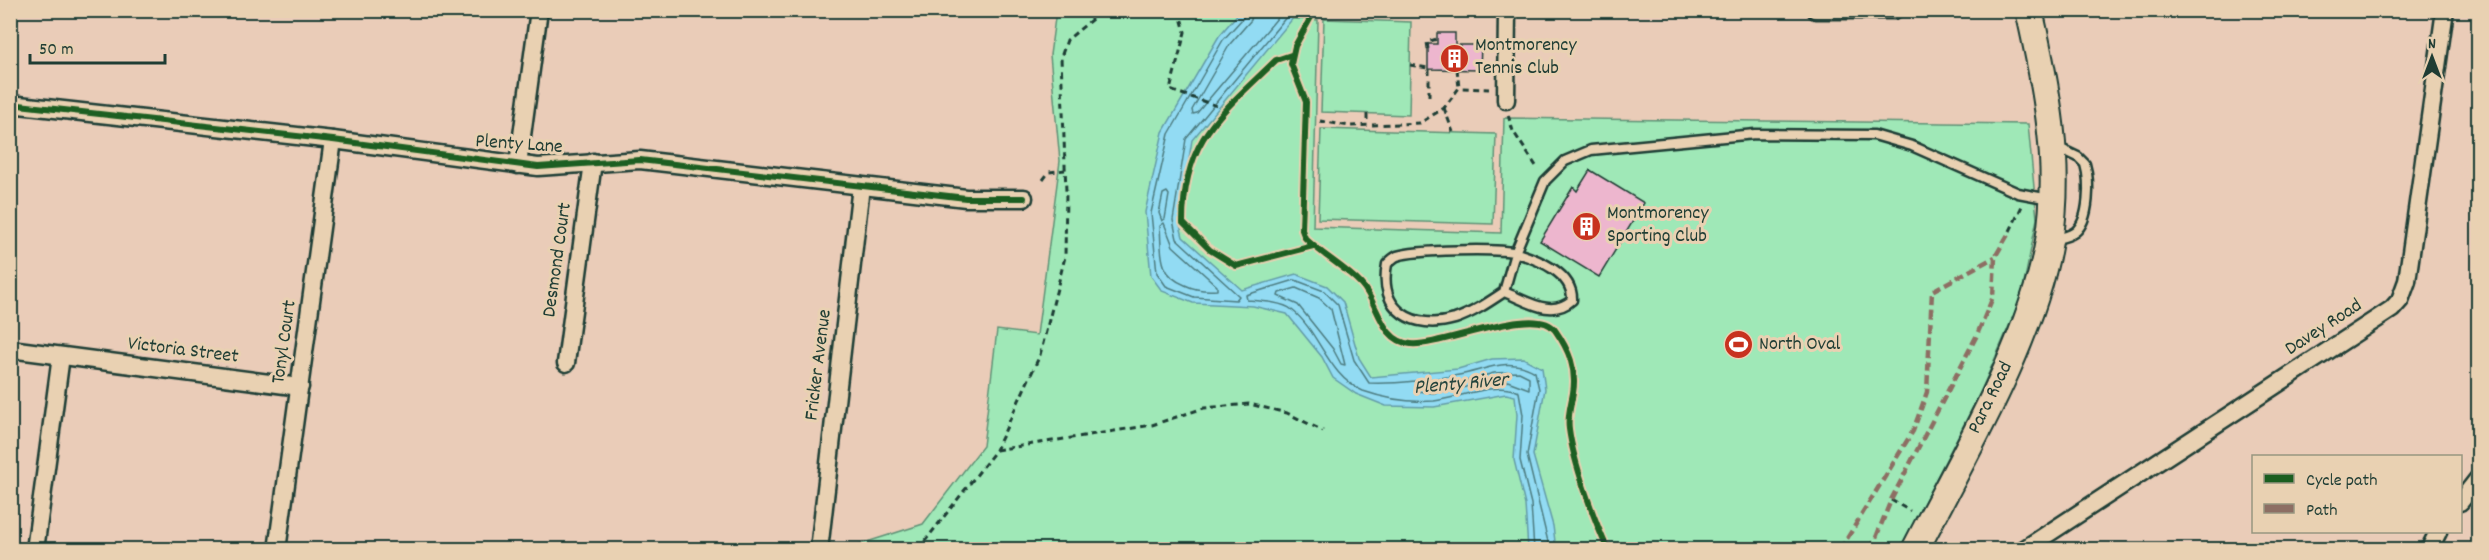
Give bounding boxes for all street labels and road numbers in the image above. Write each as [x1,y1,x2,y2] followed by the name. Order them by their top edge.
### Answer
[474,128,564,162] street label: Plenty Lane
[536,201,580,319] street label: Desmond Court
[2280,293,2368,363] street label: Davey Road
[265,298,305,386] street label: Tonyl Court
[798,308,840,422] street label: Fricker Avenue
[126,330,240,372] street label: Victoria Street
[1961,357,2021,439] street label: Para Road

